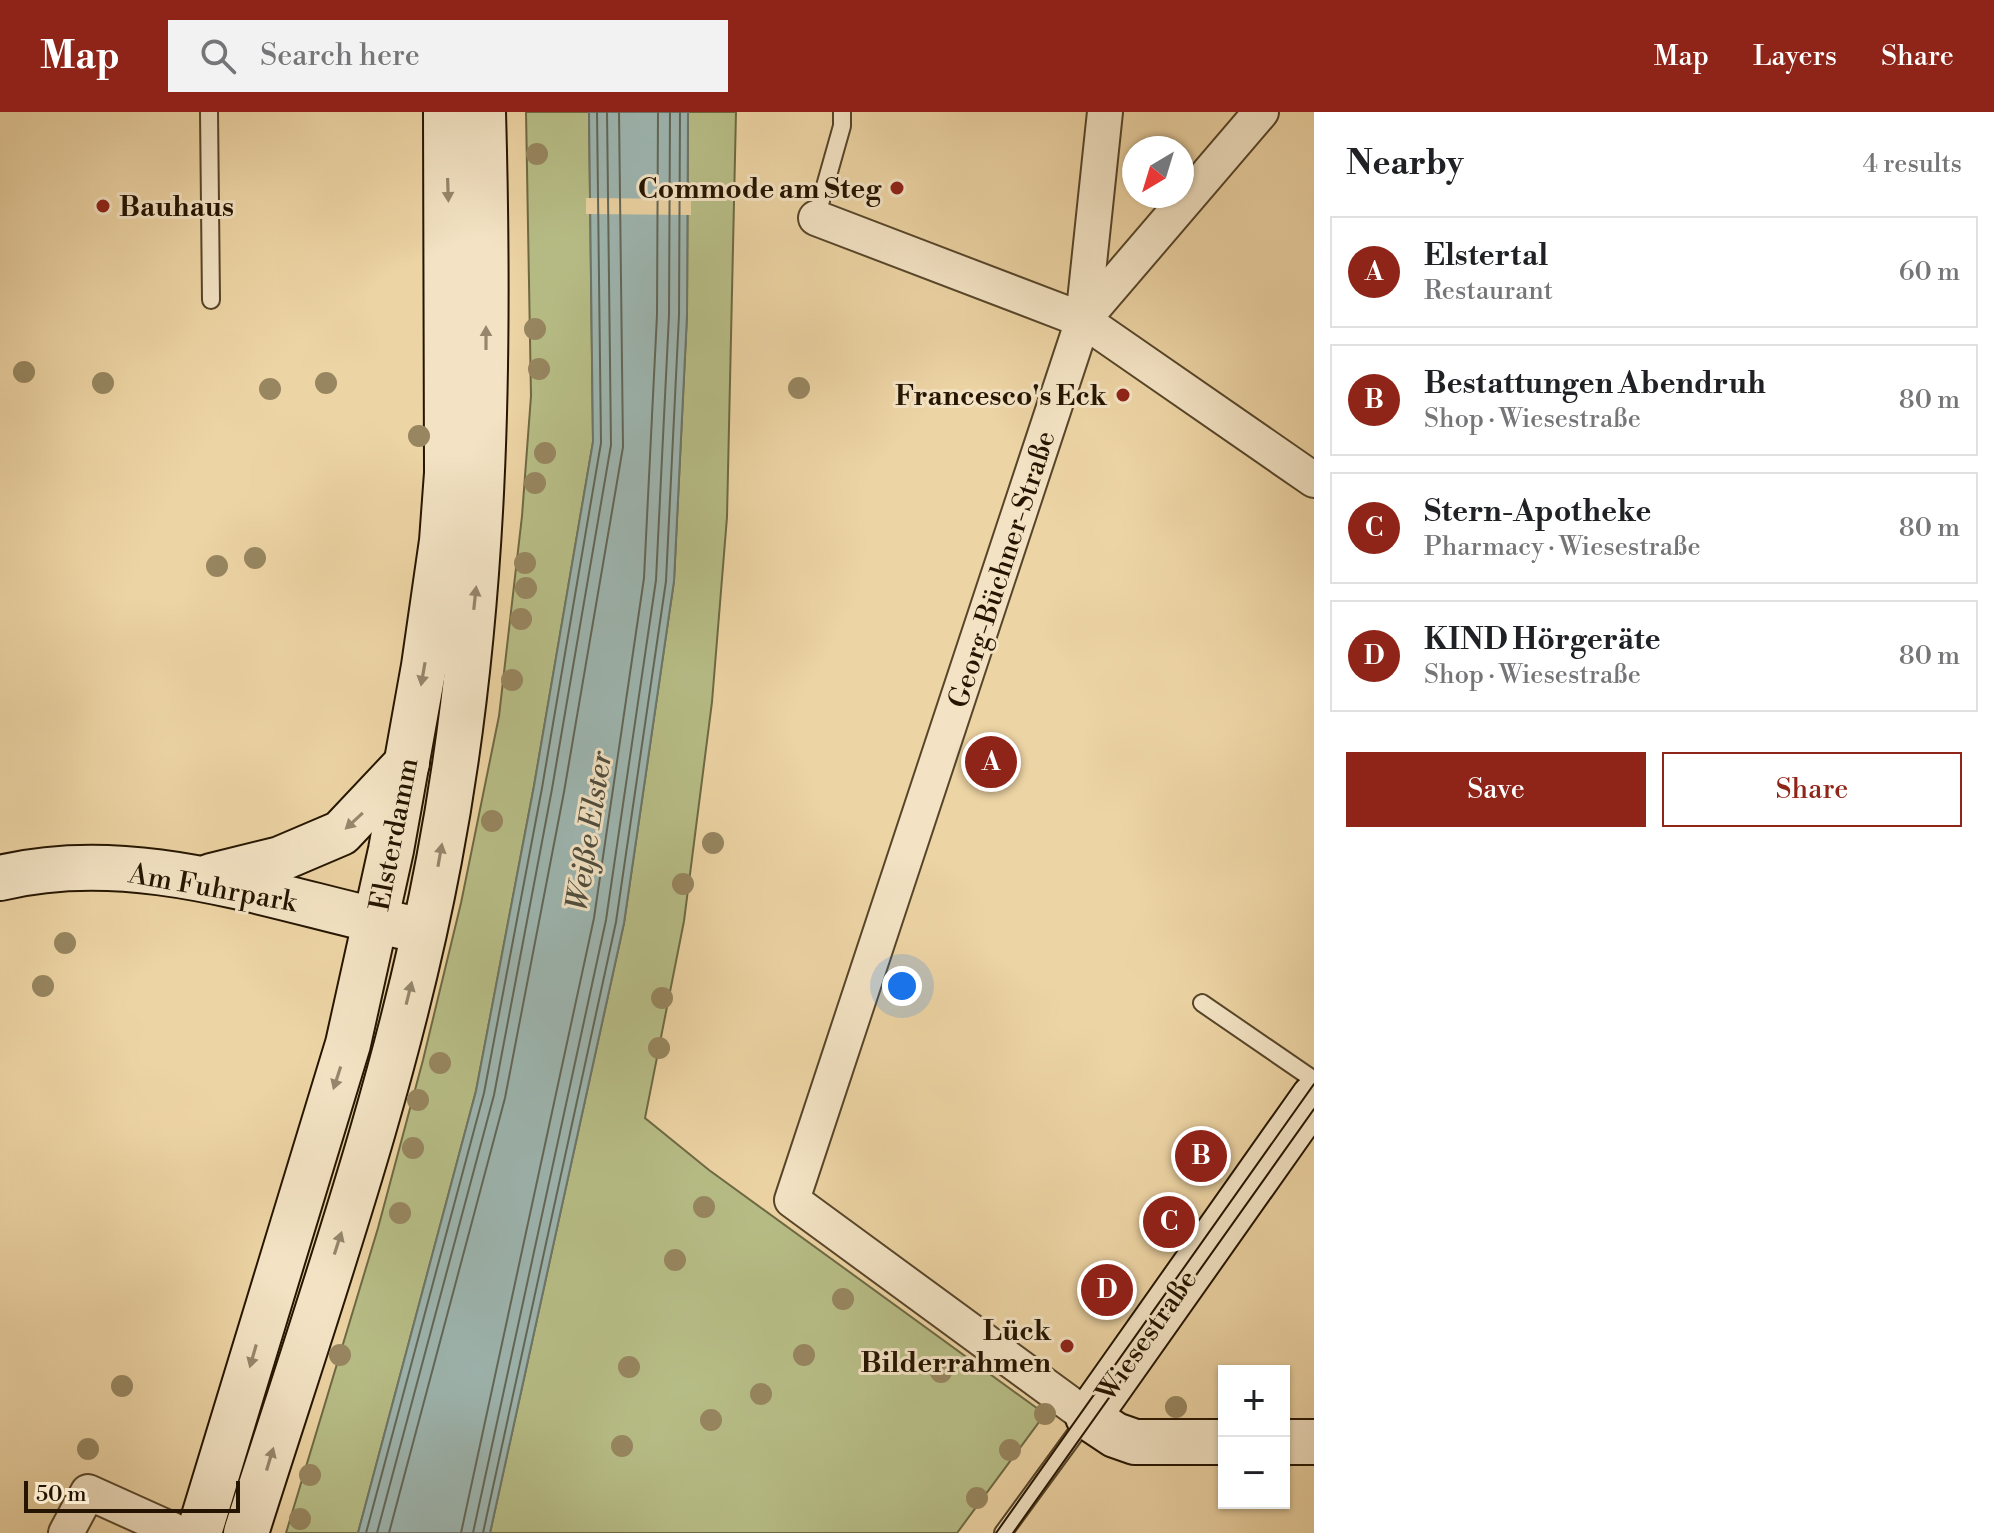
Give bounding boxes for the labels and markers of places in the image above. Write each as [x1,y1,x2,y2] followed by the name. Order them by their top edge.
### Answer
[638,172,882,207] place label: Commode am Steg
[888,179,906,197] marker: Commode am Steg
[119,190,234,225] place label: Bauhaus
[94,197,112,215] marker: Bauhaus
[895,379,1108,414] place label: Francesco's Eck
[1114,386,1132,404] marker: Francesco's Eck
[965,732,1017,792] pin: A
[1175,1126,1227,1186] pin: B
[1143,1192,1195,1252] pin: C
[1081,1260,1133,1320] pin: D
[860,1314,1052,1381] place label: Lück Bilderrahmen
[1058,1337,1076,1355] marker: Lück Bilderrahmen

